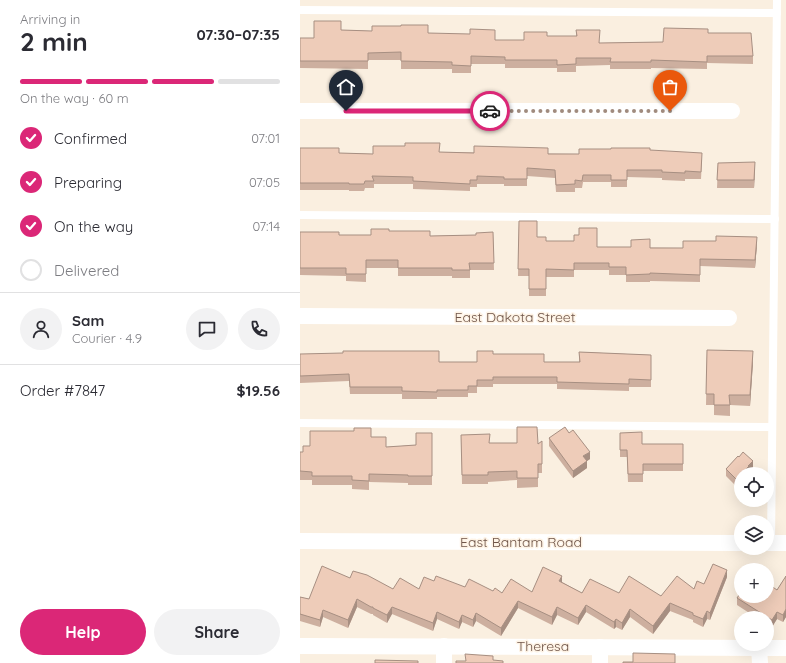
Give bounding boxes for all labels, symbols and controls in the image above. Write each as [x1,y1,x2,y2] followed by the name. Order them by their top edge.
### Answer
[20,11,80,27] text: Arriving in
[20,25,88,58] text: 2 min
[196,25,280,44] text: 07:30–07:35
[329,70,363,111] pin
[653,70,687,111] pin
[335,76,357,98] icon: home
[659,76,681,98] icon: bag
[20,90,129,106] text: On the way · 60 m
[470,91,510,131] courier
[479,100,501,122] icon: car
[20,127,42,149] icon: check
[54,129,127,148] text: Confirmed
[251,130,280,146] text: 07:01
[20,171,42,193] icon: check
[54,173,122,192] text: Preparing
[249,174,280,190] text: 07:05
[20,215,42,237] icon: check
[54,217,133,236] text: On the way
[252,218,280,234] text: 07:14
[54,261,119,280] text: Delivered
[20,308,62,350] button: person
[186,308,228,350] button: chat
[238,308,280,350] button: phone
[454,308,576,326] street label: East Dakota Street
[72,311,104,330] text: Sam
[72,330,142,346] text: Courier · 4.9
[20,381,105,400] text: Order #7847
[237,381,280,400] text: $19.56
[734,467,774,651] map controls
[734,467,774,507] button: locate
[734,515,774,555] button: layers
[460,533,582,551] street label: East Bantam Road
[734,563,774,603] button: +
[20,609,146,655] button: Help
[154,609,280,655] button: Share
[734,611,774,651] button: −
[517,637,569,655] street label: Theresa

